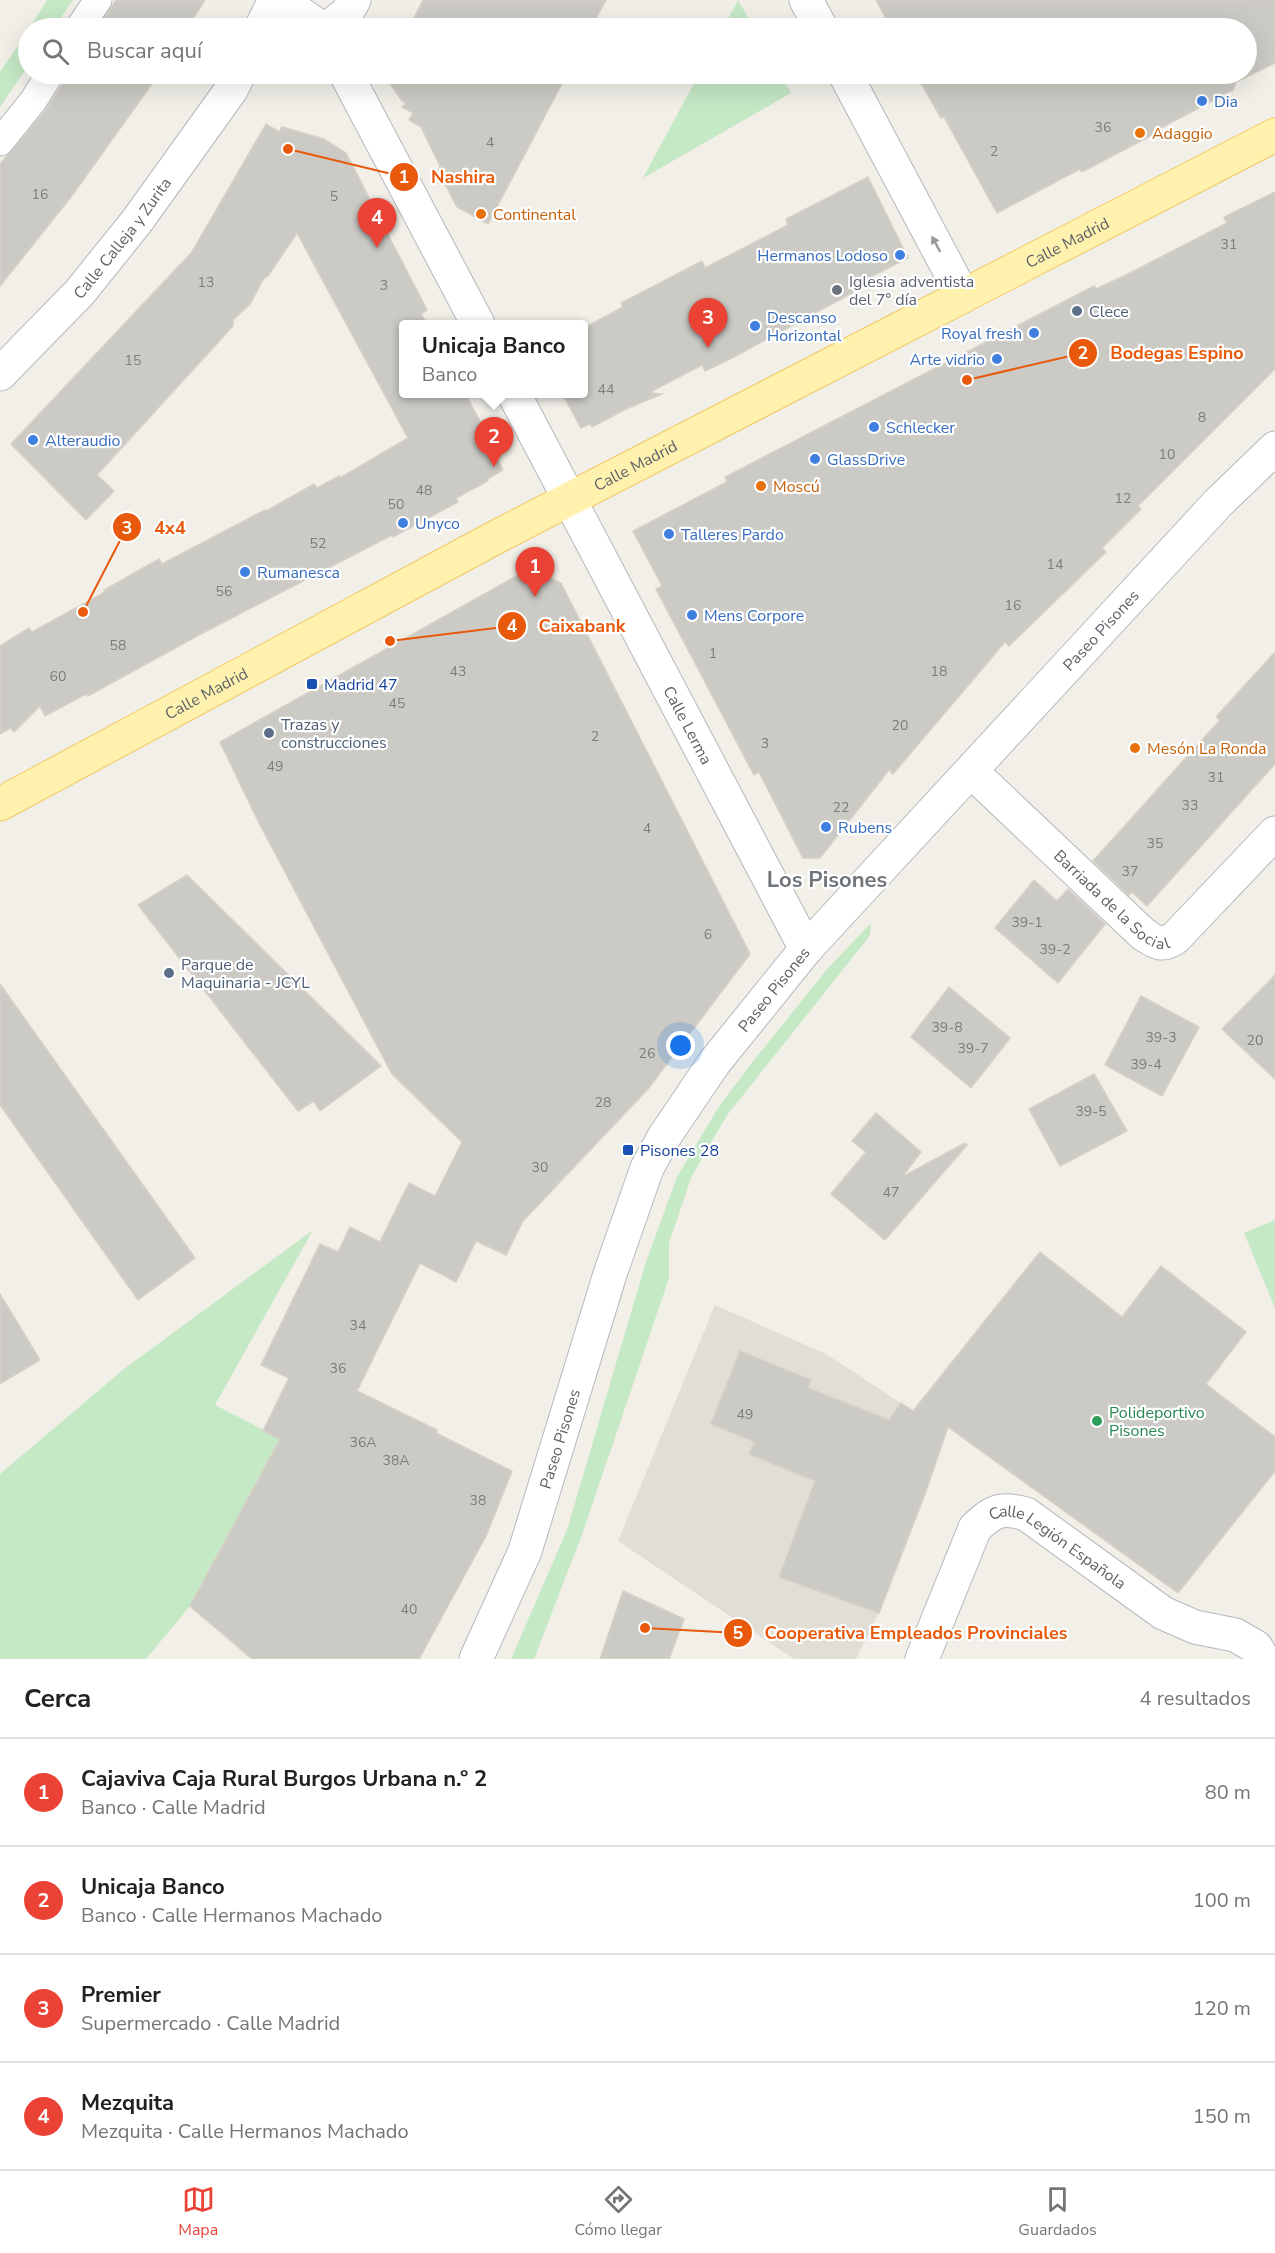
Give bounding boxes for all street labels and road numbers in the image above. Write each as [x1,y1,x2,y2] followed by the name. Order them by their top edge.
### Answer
[69,173,177,305] street label: Calle Calleja y Zurita
[1022,212,1113,274] street label: Calle Madrid
[590,435,681,497] street label: Calle Madrid
[1058,585,1144,676] street label: Paseo Pisones
[161,663,252,725] street label: Calle Madrid
[657,682,717,769] street label: Calle Lerma
[1049,845,1173,955] street label: Barriada de la Social
[733,943,815,1037] street label: Paseo Pisones
[535,1386,586,1492] street label: Paseo Pisones
[985,1500,1130,1595] street label: Calle Legión Española

